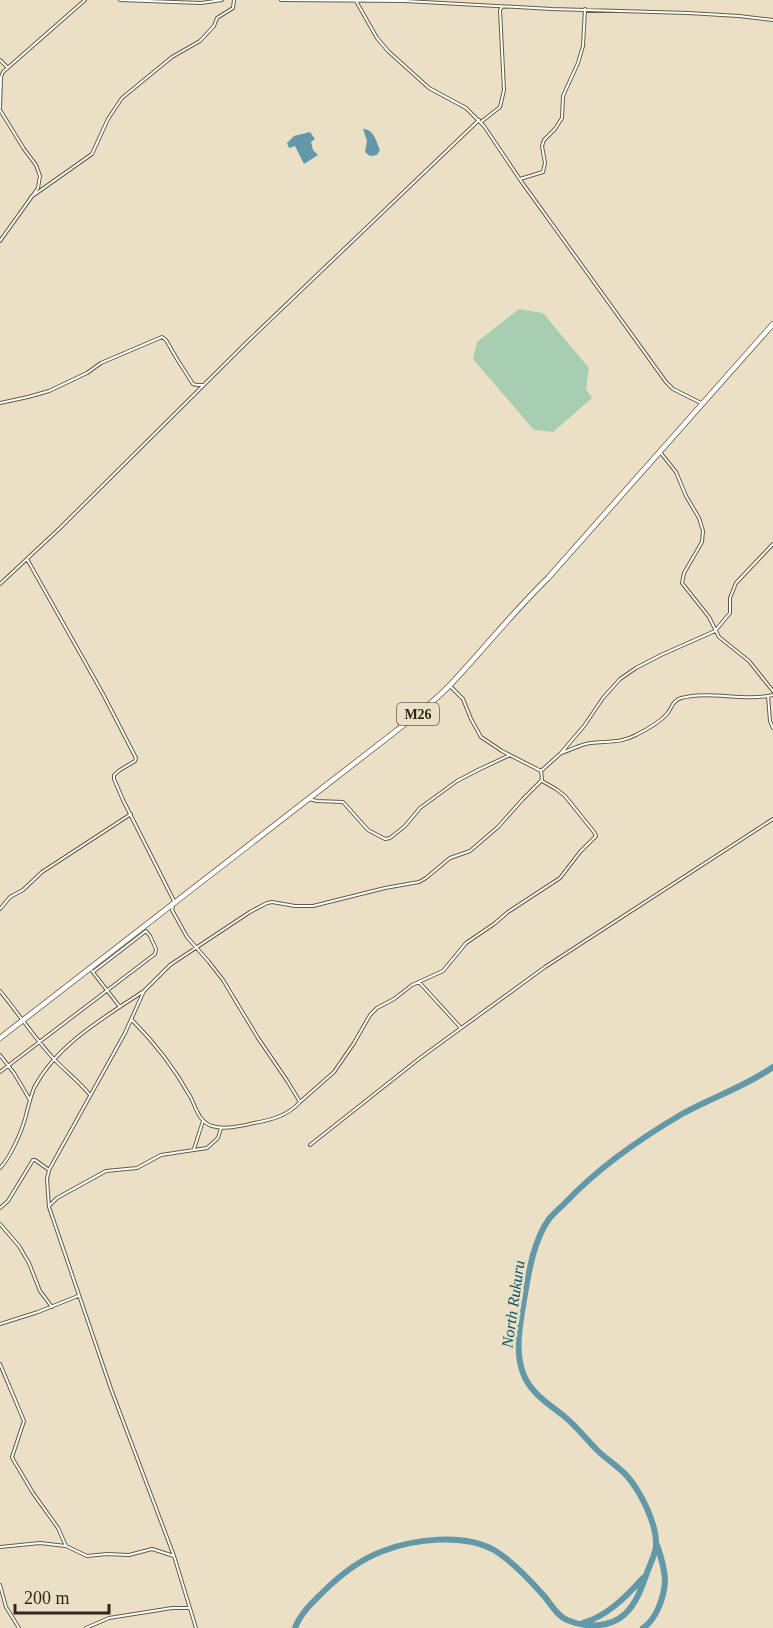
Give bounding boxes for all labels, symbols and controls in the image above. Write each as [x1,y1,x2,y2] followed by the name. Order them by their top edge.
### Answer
[397,703,439,725] road number: M26
[498,1259,528,1350] water label: North Rukuru
[15,1577,110,1615] scale bar
[24,1588,70,1608] text: 200 m

